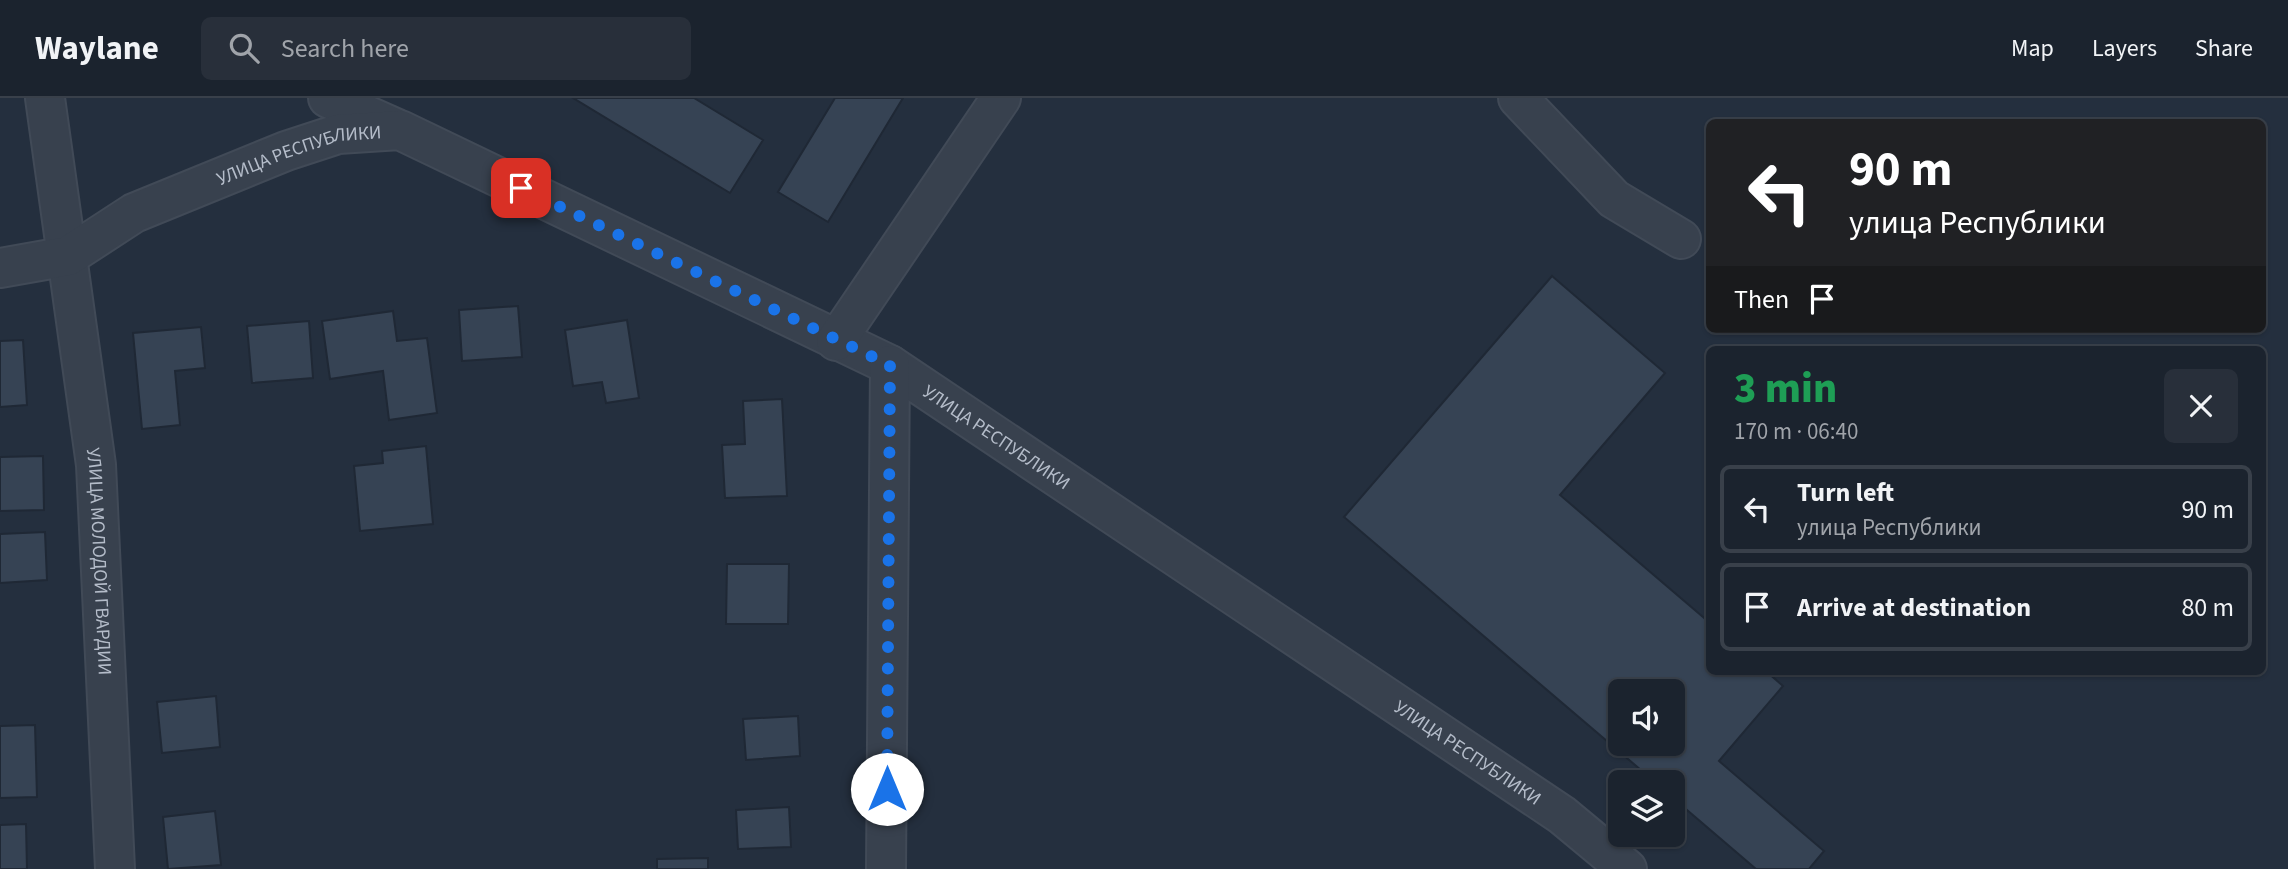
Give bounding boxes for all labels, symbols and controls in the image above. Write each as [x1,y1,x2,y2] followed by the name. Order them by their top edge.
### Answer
[201,17,691,80] search box
[35,25,159,72] text: Waylane
[225,29,263,67] icon: search
[281,30,409,67] text: Search here
[2011,31,2054,66] text: Map
[2092,31,2157,66] text: Layers
[2195,31,2253,66] text: Share
[213,119,382,193] street label: УЛИЦА РЕСПУБЛИКИ
[1849,135,1953,205] text: 90 m
[1734,147,1825,238] icon: left
[491,158,551,218] pin
[502,169,540,207] icon: arrive
[1849,200,2106,246] text: улица Республики
[1803,280,1841,318] icon: arrive
[1734,281,1789,318] text: Then
[1734,359,1837,419] text: 3 min
[2164,369,2238,443] button: close
[917,379,1075,497] street label: УЛИЦА РЕСПУБЛИКИ
[1734,415,1858,448] text: 170 m · 06:40
[79,446,118,676] street label: УЛИЦА МОЛОДОЙ ГВАРДИИ
[1797,474,1894,511] text: Turn left
[1738,490,1776,528] icon: left
[2181,491,2234,528] text: 90 m
[1797,511,1982,544] text: улица Республики
[1738,588,1776,626] icon: arrive
[1797,589,2031,626] text: Arrive at destination
[2181,589,2234,626] text: 80 m
[1608,679,1685,847] map controls
[1608,679,1685,756] button: sound
[1388,694,1546,812] street label: УЛИЦА РЕСПУБЛИКИ
[850,752,924,826] position arrow
[1608,770,1685,847] button: layers

